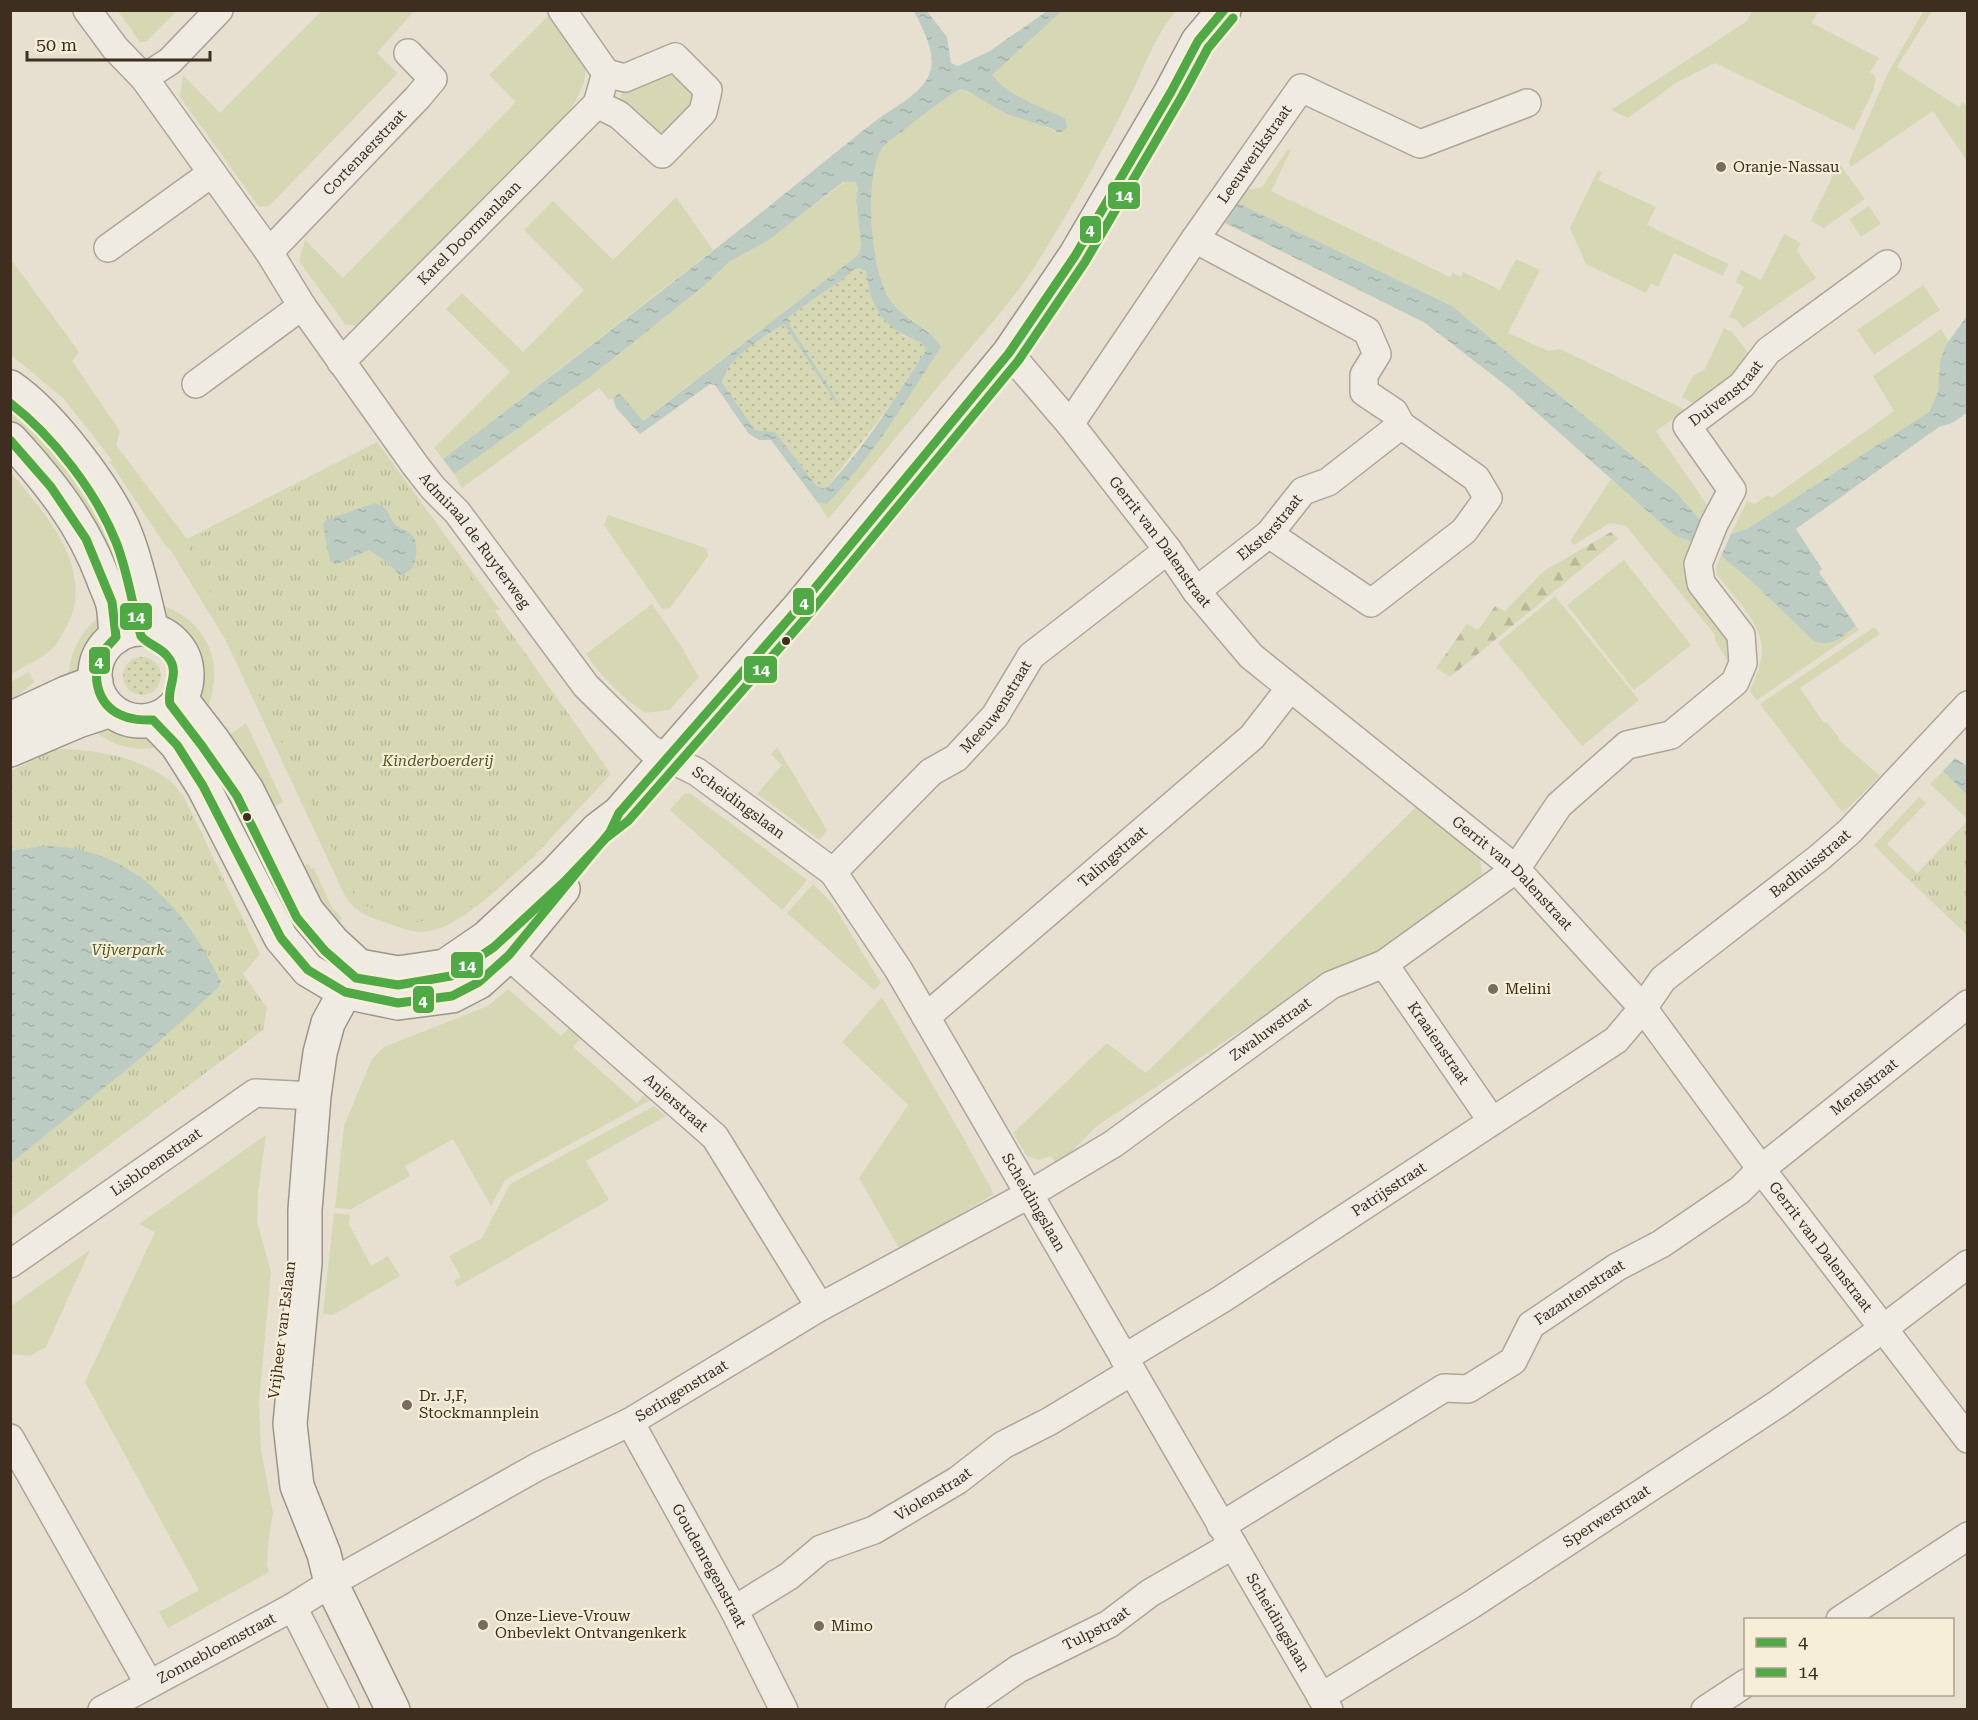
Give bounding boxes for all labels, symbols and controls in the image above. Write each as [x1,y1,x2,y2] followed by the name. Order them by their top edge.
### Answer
[27,24,210,62] scale bar
[36,34,77,55] text: 50 m
[1214,101,1296,207] street label: Leeuwerikstraat
[319,105,410,199] street label: Cortenaerstraat
[1733,158,1840,176] place label: Oranje-Nassau
[1714,160,1728,174] marker: Oranje-Nassau
[414,177,525,289] street label: Karel Doormanlaan
[1107,181,1141,210] line badge: 14
[1115,186,1133,205] text: 14
[1079,215,1102,244] line badge: 4
[1086,220,1095,239] text: 4
[1686,356,1767,430] street label: Duivenstraat
[415,469,535,612] street label: Admiraal de Ruyterweg
[1105,473,1215,612] street label: Gerrit van Dalenstraat
[1234,490,1306,564] street label: Eksterstraat
[792,587,815,616] line badge: 4
[800,593,809,612] text: 4
[119,602,153,631] line badge: 14
[127,607,145,626] text: 14
[780,635,792,647] unlabelled marker
[88,646,111,675] line badge: 4
[95,652,104,671] text: 4
[743,655,778,684] line badge: 14
[956,657,1035,757] street label: Meeuwenstraat
[752,660,770,679] text: 14
[381,752,494,770] park label: Kinderboerderij
[689,762,789,843] street label: Scheidingslaan
[241,811,253,823] unlabelled marker
[1448,812,1577,934] street label: Gerrit van Dalenstraat
[1074,822,1151,891] street label: Talingstraat
[1766,825,1855,902] street label: Badhuisstraat
[92,941,165,959] park label: Vijverpark
[450,951,484,979] line badge: 14
[458,956,476,975] text: 14
[1505,980,1551,998] place label: Melini
[1486,982,1500,996] marker: Melini
[412,985,435,1014] line badge: 4
[419,991,428,1010] text: 4
[1226,993,1315,1065] street label: Zwaluwstraat
[1404,998,1473,1088] street label: Kraaienstraat
[1827,1054,1902,1119] street label: Merelstraat
[640,1070,712,1136] street label: Anjerstraat
[107,1124,205,1200] street label: Lisbloemstraat
[998,1150,1070,1255] street label: Scheidingslaan
[1348,1158,1430,1220] street label: Patrijsstraat
[1765,1178,1877,1316] street label: Gerrit van Dalenstraat
[1531,1255,1628,1329] street label: Fazantenstraat
[265,1260,299,1400] street label: Vrijheer van Eslaan
[632,1356,731,1426] street label: Seringenstraat
[419,1387,539,1422] place label: Dr. J,F, Stockmannplein
[400,1398,414,1412] marker: Dr. J,F, Stockmannplein
[891,1463,976,1525] street label: Violenstraat
[1559,1481,1654,1551] street label: Sperwerstraat
[668,1500,751,1631] street label: Goudenregenstraat
[1242,1570,1314,1675] street label: Scheidingslaan
[1060,1602,1134,1654] street label: Tulpstraat
[495,1607,687,1642] place label: Onze-Lieve-Vrouw Onbevlekt Ontvangenkerk
[154,1609,279,1688] street label: Zonnebloemstraat
[831,1617,873,1635] place label: Mimo
[476,1618,490,1632] marker: Onze-Lieve-Vrouw Onbevlekt Ontvangenkerk
[1744,1618,1954,1696] legend
[812,1619,826,1633] marker: Mimo
[1798,1631,1808,1652] text: 4
[1798,1661,1818,1682] text: 14

